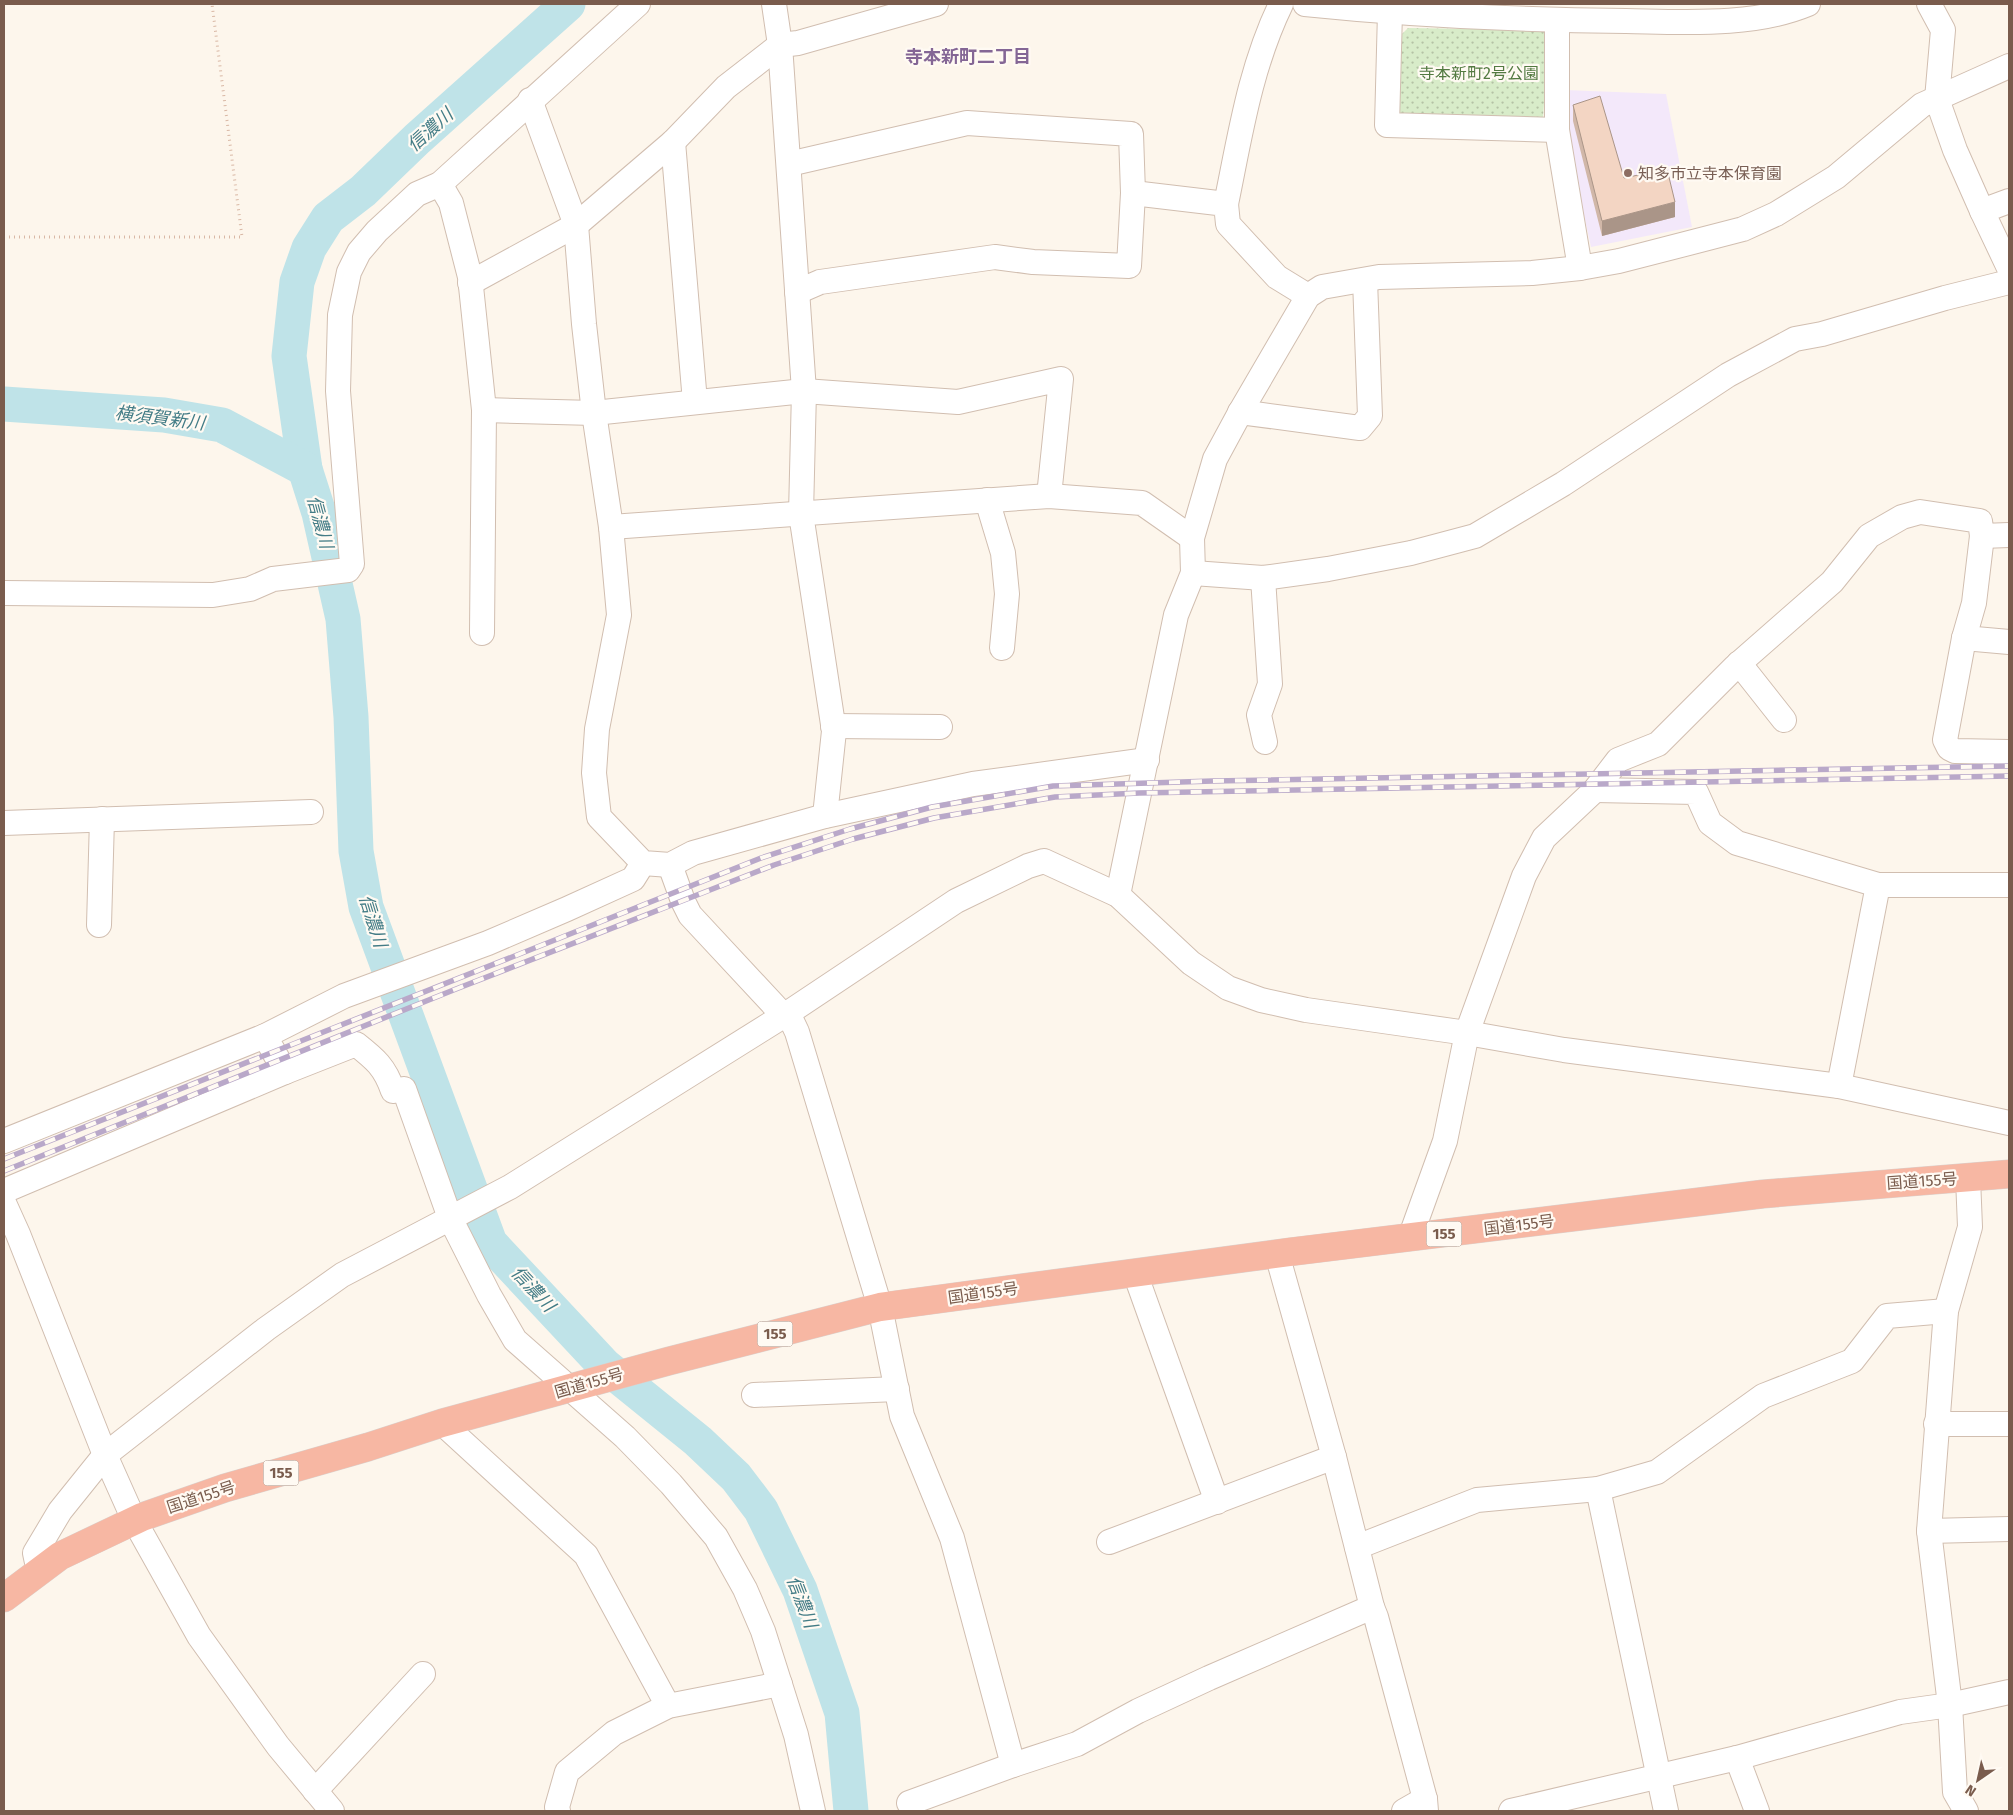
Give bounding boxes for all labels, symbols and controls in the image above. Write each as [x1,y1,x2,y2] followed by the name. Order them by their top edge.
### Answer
[905,46,1031,68] district label: 寺本新町二丁目
[1419,64,1539,83] park label: 寺本新町2号公園
[403,102,459,156] water label: 信濃川
[1638,164,1782,183] place label: 知多市立寺本保育園
[1622,167,1634,179] marker: 知多市立寺本保育園
[114,402,208,435] water label: 横須賀新川
[302,493,338,553] water label: 信濃川
[355,892,392,952] water label: 信濃川
[1886,1169,1958,1193] street label: 国道155号
[1483,1211,1555,1239] street label: 国道155号
[1426,1222,1462,1246] road number: 155
[507,1262,561,1318] water label: 信濃川
[947,1279,1019,1307] street label: 国道155号
[758,1322,792,1346] road number: 155
[552,1364,626,1402] street label: 国道155号
[264,1460,298,1486] road number: 155
[164,1477,238,1517] street label: 国道155号
[782,1573,823,1633] water label: 信濃川
[1953,1755,2003,1805] north arrow
[1962,1781,1980,1800] text: N

